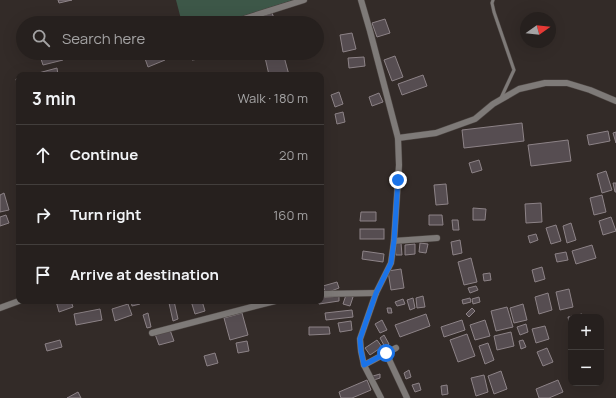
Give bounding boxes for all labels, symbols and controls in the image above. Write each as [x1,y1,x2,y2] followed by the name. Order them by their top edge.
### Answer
[520,12,556,48] north arrow
[16,16,324,60] search box
[30,27,52,49] icon: search
[62,28,145,49] text: Search here
[32,87,76,110] text: 3 min
[237,89,308,107] text: Walk · 180 m
[32,144,54,166] icon: ahead
[70,144,138,165] text: Continue
[279,146,308,164] text: 20 m
[389,171,407,189] route end
[32,204,54,226] icon: right
[70,204,141,225] text: Turn right
[273,206,308,224] text: 160 m
[32,264,54,286] icon: arrive
[70,264,219,285] text: Arrive at destination
[568,314,604,386] map controls
[568,314,604,350] button: +
[377,344,395,362] route start
[568,350,604,386] button: −

